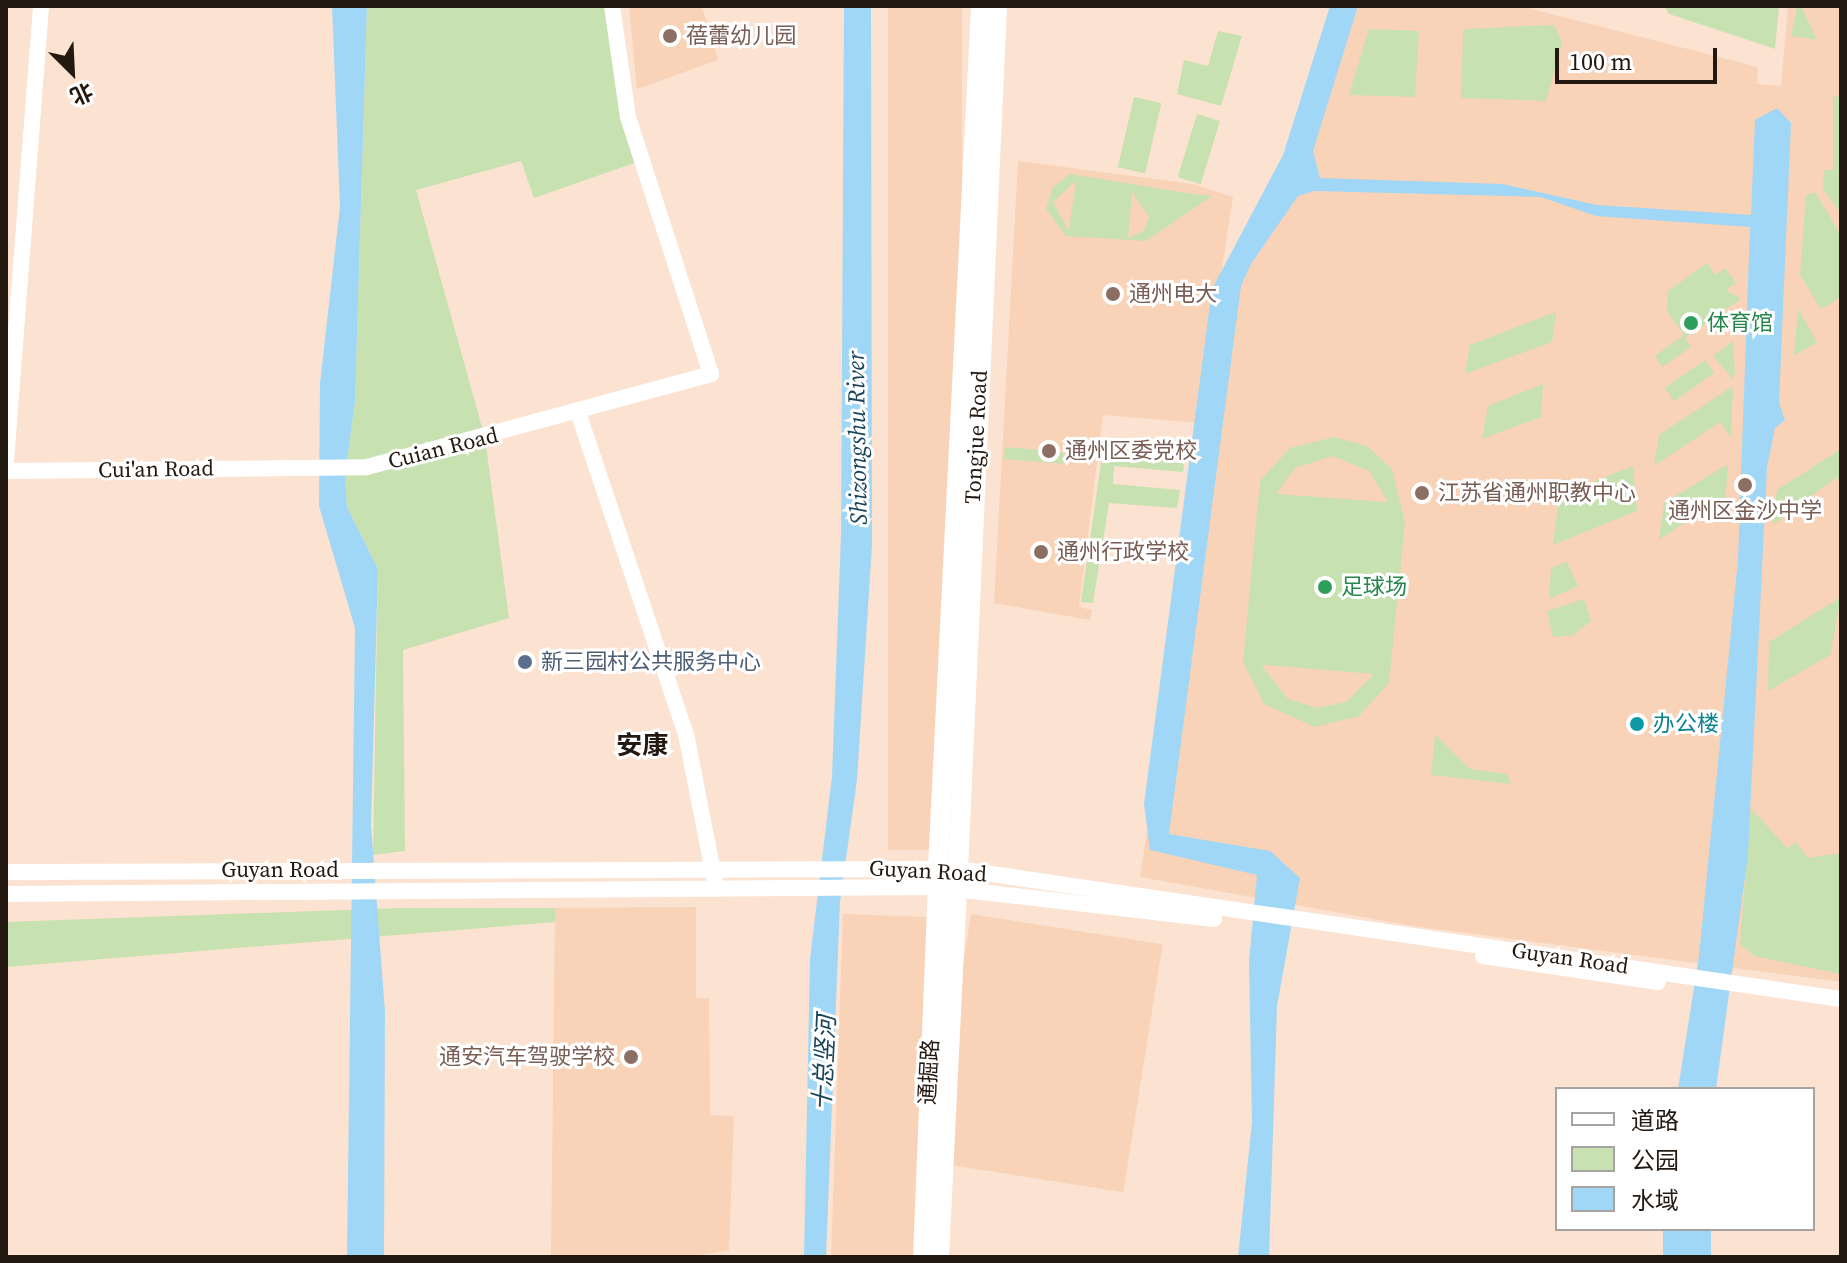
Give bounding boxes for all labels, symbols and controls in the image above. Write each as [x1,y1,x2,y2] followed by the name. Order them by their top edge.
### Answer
[686,23,796,49] place label: 蓓蕾幼儿园
[661,27,679,45] marker: 蓓蕾幼儿园
[32,32,112,112] north arrow
[1559,32,1721,82] scale bar
[1569,45,1632,78] text: 100 m
[66,76,98,112] text: 北
[1129,281,1217,307] place label: 通州电大
[1104,285,1122,303] marker: 通州电大
[1707,310,1773,336] place label: 体育馆
[1682,314,1700,332] marker: 体育馆
[841,351,873,525] water label: Shizongshu River
[959,369,993,505] street label: Tongjue Road
[385,422,501,474] street label: Cuian Road
[1065,438,1197,464] place label: 通州区委党校
[1040,442,1058,460] marker: 通州区委党校
[98,455,214,483] street label: Cui'an Road
[1736,476,1754,494] marker: 通州区金沙中学
[1438,480,1636,506] place label: 江苏省通州职教中心
[1413,484,1431,502] marker: 江苏省通州职教中心
[1668,498,1822,524] place label: 通州区金沙中学
[1057,539,1189,565] place label: 通州行政学校
[1032,543,1050,561] marker: 通州行政学校
[1341,574,1407,600] place label: 足球场
[1316,578,1334,596] marker: 足球场
[541,649,761,675] place label: 新三园村公共服务中心
[516,653,534,671] marker: 新三园村公共服务中心
[1653,711,1719,737] place label: 办公楼
[1628,715,1646,733] marker: 办公楼
[616,730,668,762] district label: 安康
[869,855,987,887] street label: Guyan Road
[221,857,339,883] street label: Guyan Road
[1510,937,1630,979] street label: Guyan Road
[807,1014,841,1112] water label: 十总竖河
[914,1038,944,1106] street label: 通掘路
[439,1044,615,1070] place label: 通安汽车驾驶学校
[622,1048,640,1066] marker: 通安汽车驾驶学校
[1555,1087,1815,1231] legend
[1631,1104,1679,1137] text: 道路
[1631,1144,1679,1177] text: 公园
[1631,1184,1679,1217] text: 水域

